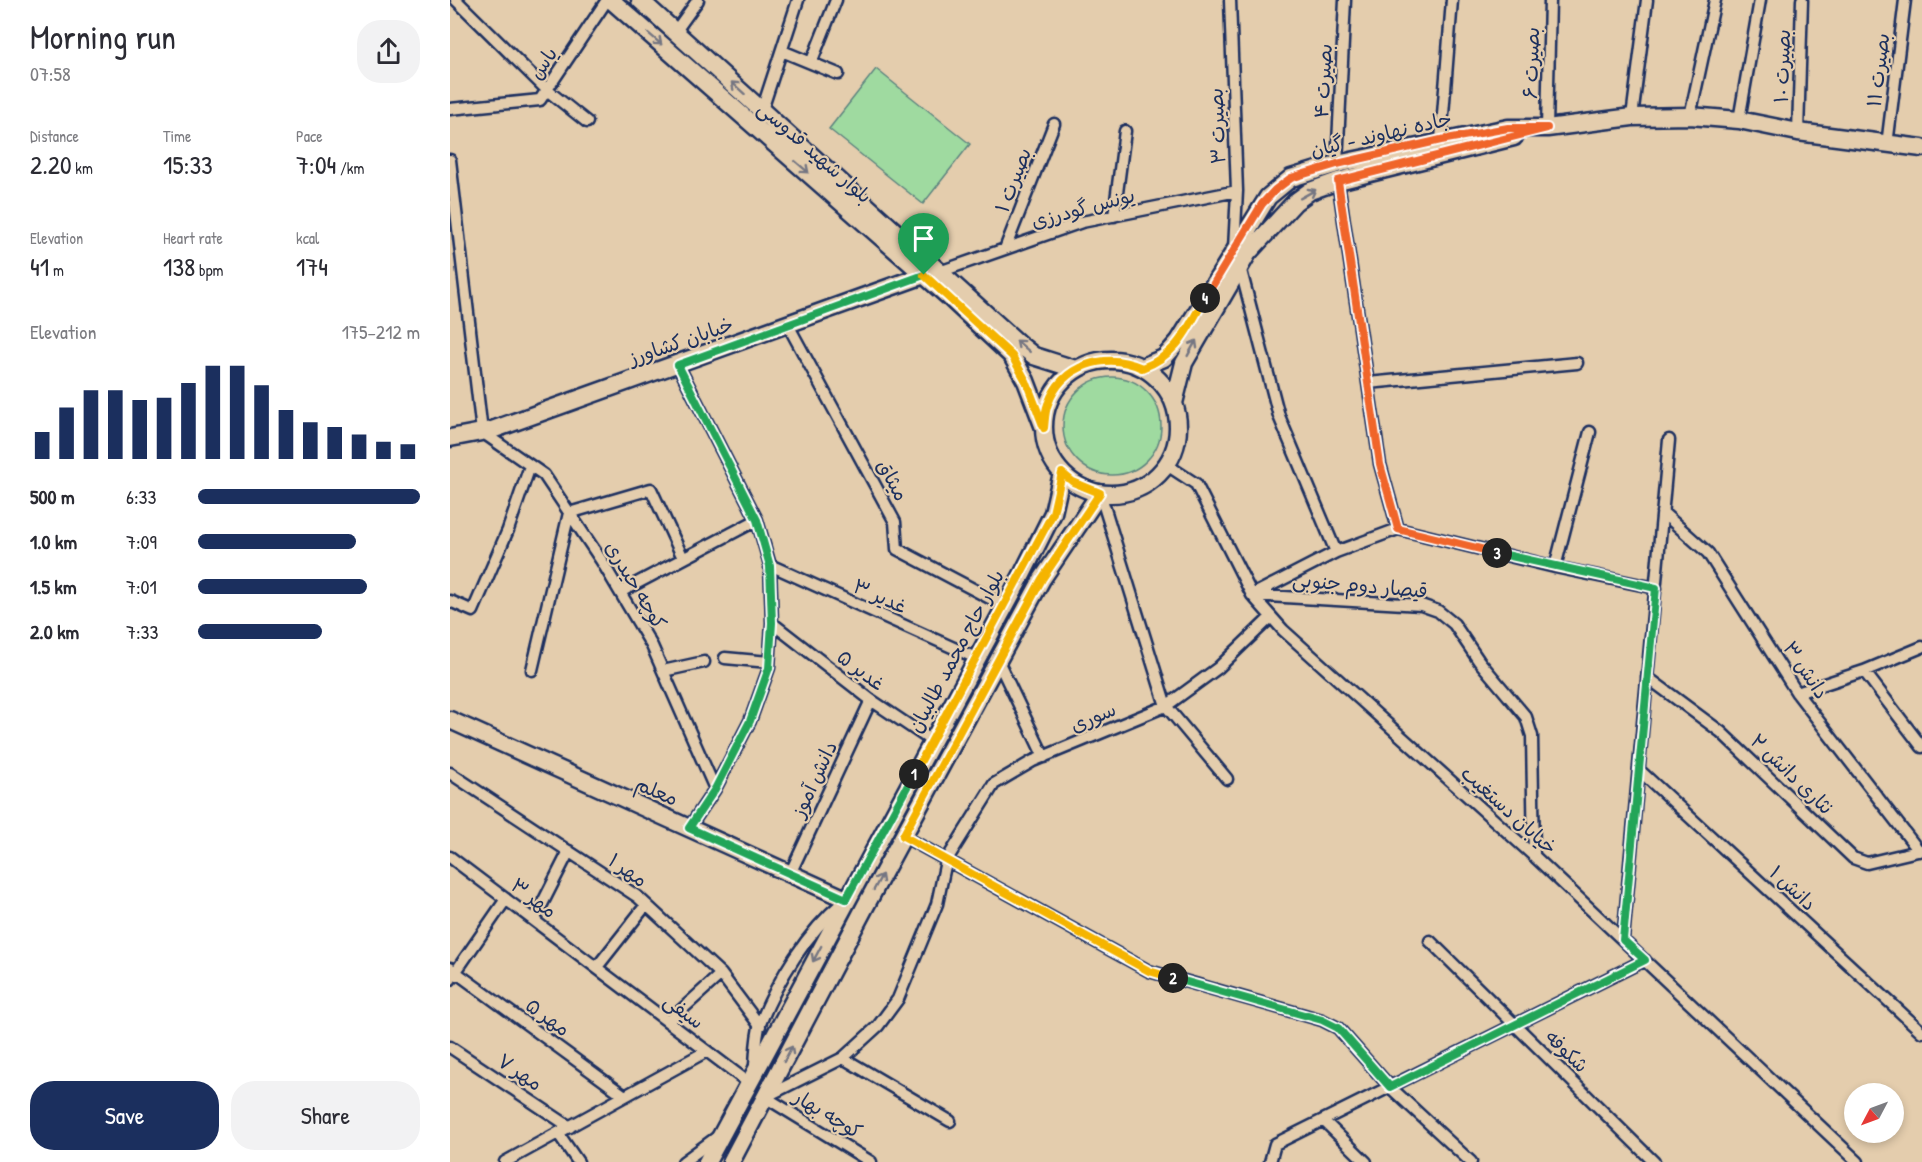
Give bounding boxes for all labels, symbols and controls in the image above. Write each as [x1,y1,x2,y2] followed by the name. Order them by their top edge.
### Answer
[30,15,176,59] text: Morning run
[357,20,420,83] button: share
[1516,26,1545,100] street label: بصیرت ۶
[1767,29,1796,103] street label: بصیرت ۱۰
[1860,31,1895,109] street label: بصیرت ۱۱
[647,32,662,46] one-way arrow
[522,41,563,84] street label: یاس
[1307,43,1338,119] street label: بصیرت ۴
[30,60,71,87] text: 07:58
[731,81,746,95] one-way arrow
[1202,87,1231,165] street label: بصیرت ۳
[752,94,878,209] street label: بلوار شهید قدوسی
[1308,104,1454,163] street label: جاده نهاوند - گیان
[30,125,79,147] text: Distance
[163,125,191,147] text: Time
[296,125,323,147] text: Pace
[988,144,1037,216] street label: بصیرت ۱
[30,147,72,182] text: 2.20
[163,147,213,182] text: 15:33
[296,147,336,182] text: 7:04
[72,157,93,179] text: km
[336,157,364,179] text: /km
[794,160,809,174] one-way arrow
[1028,181,1138,234] street label: یونس گودرزی
[1299,188,1316,200] one-way arrow
[898,213,949,275] pin
[907,222,940,255] icon: arrive
[30,227,83,249] text: Elevation
[163,227,223,249] text: Heart rate
[296,227,319,249] text: kcal
[30,249,49,284] text: 41
[163,249,195,284] text: 138
[296,249,328,284] text: 174
[49,259,64,281] text: m
[195,259,223,281] text: bpm
[1190,283,1220,313] pin: 4
[1202,287,1208,309] text: 4
[623,310,737,372] street label: خیابان کشاورز
[30,318,96,345] text: Elevation
[342,318,420,345] text: 175–212 m
[1015,340,1031,353] one-way arrow
[1186,340,1198,357] one-way arrow
[871,454,916,505] street label: میثاق
[30,483,75,510] text: 500 m
[126,483,157,510] text: 6:33
[30,528,77,555] text: 1.0 km
[126,528,157,555] text: 7:09
[599,535,673,634] street label: کوچه حیدری
[1482,538,1512,568] pin: 3
[1493,542,1501,564] text: 3
[901,564,1011,738] street label: بلوار حاج محمد طالبیان
[1291,565,1429,607] street label: قیصار دوم جنوبی
[849,572,911,619] street label: غدیر ۳
[30,573,77,600] text: 1.5 km
[126,573,157,600] text: 7:01
[30,618,79,645] text: 2.0 km
[126,618,158,645] text: 7:33
[1777,635,1836,704] street label: دانش ۳
[832,643,891,696] street label: غدیر ۵
[1066,695,1120,738] street label: سوری
[1745,727,1840,820] street label: نثاری دانش ۲
[783,736,843,823] street label: دانش آموز
[899,759,929,789] pin: 1
[1455,759,1563,860] street label: خیابان دستغیب
[911,763,917,785] text: 1
[631,769,683,814] street label: معلم
[603,846,653,893] street label: مهر ۱
[1764,859,1823,916] street label: دانش ۱
[506,871,563,924] street label: مهر ۳
[872,874,884,891] one-way arrow
[811,945,823,962] one-way arrow
[1158,963,1188,993] pin: 2
[1169,967,1177,989] text: 2
[659,987,710,1035] street label: سیفی
[521,991,576,1042] street label: مهر ۵
[1540,1023,1595,1078] street label: شکوفه
[783,1046,794,1064] one-way arrow
[492,1047,548,1097] street label: مهر ۷
[30,1081,219,1150] button: Save
[231,1081,420,1150] button: Share
[787,1081,868,1145] street label: کوچه بهار
[1844,1083,1904,1143] north arrow
[1844,1083,1904,1143] map controls

